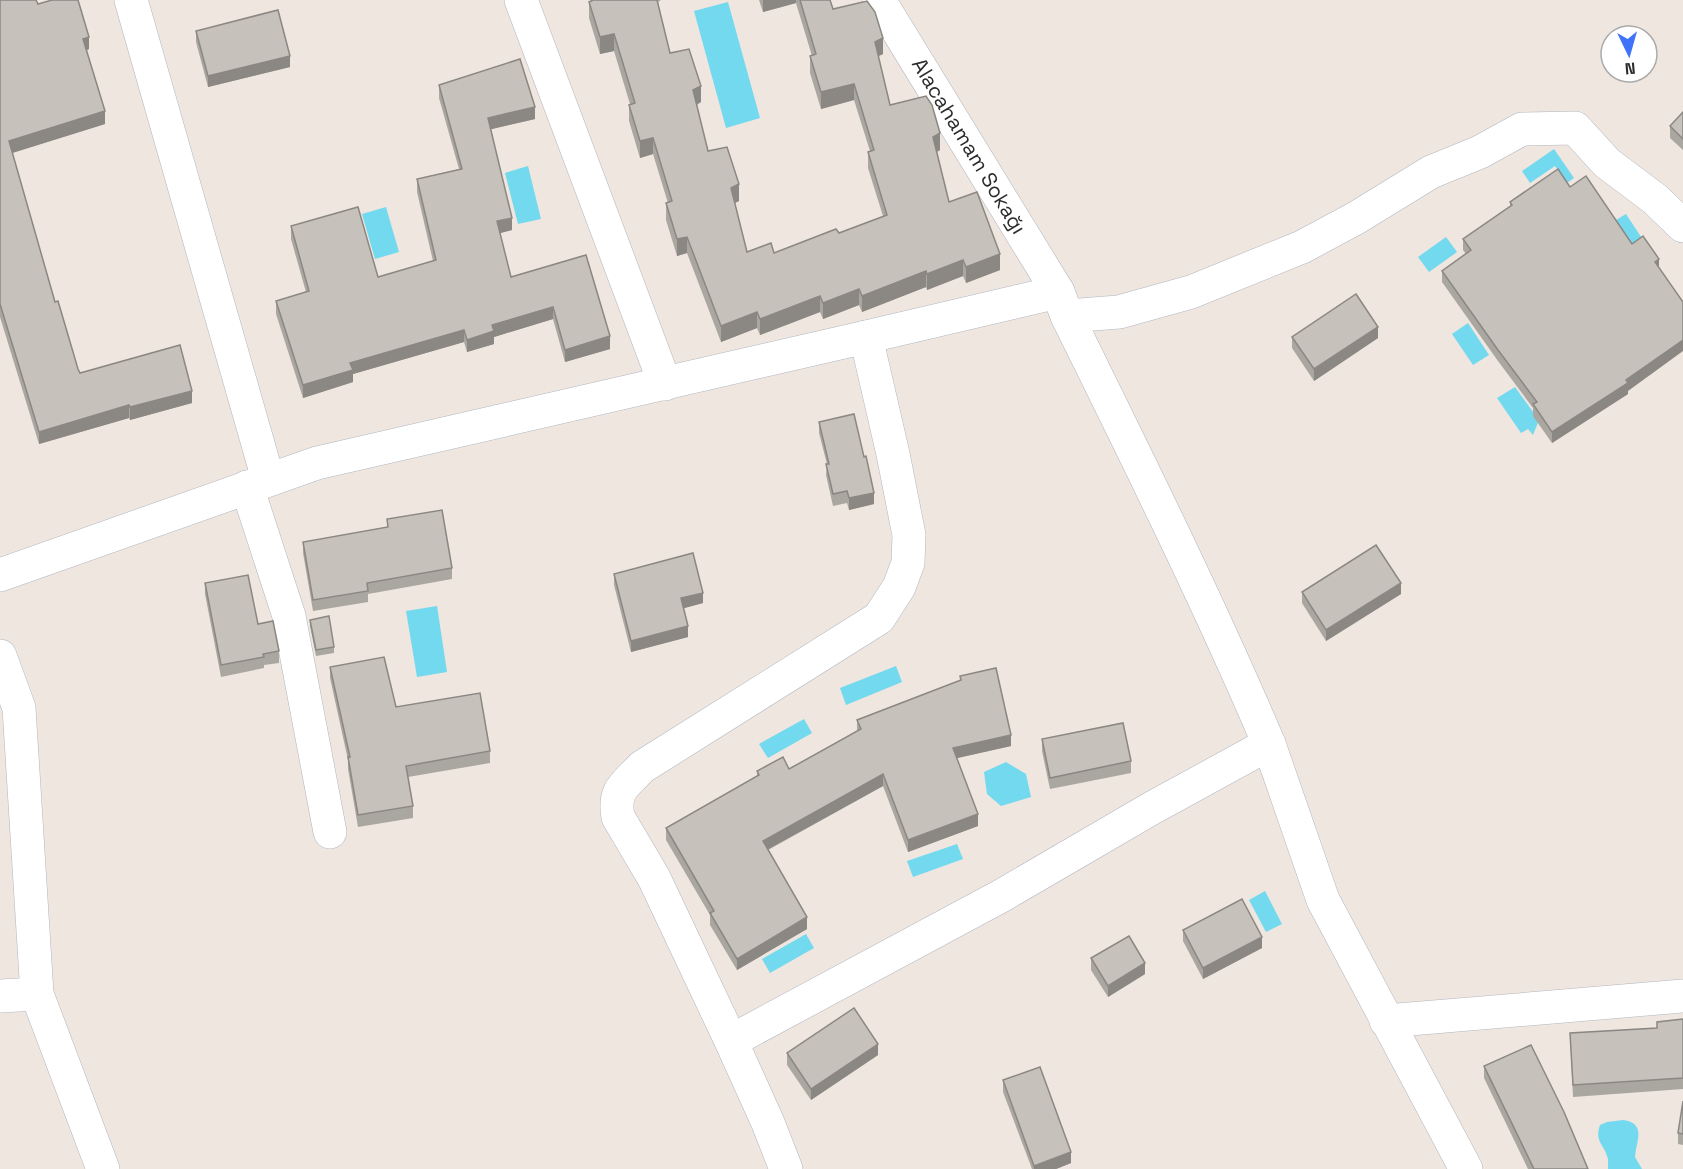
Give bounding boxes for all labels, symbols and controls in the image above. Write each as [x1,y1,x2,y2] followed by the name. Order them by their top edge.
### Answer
[1599,24,1659,84] north arrow
[906,53,1033,239] street label: Alacahamam Sokağı
[1624,58,1637,79] text: N

